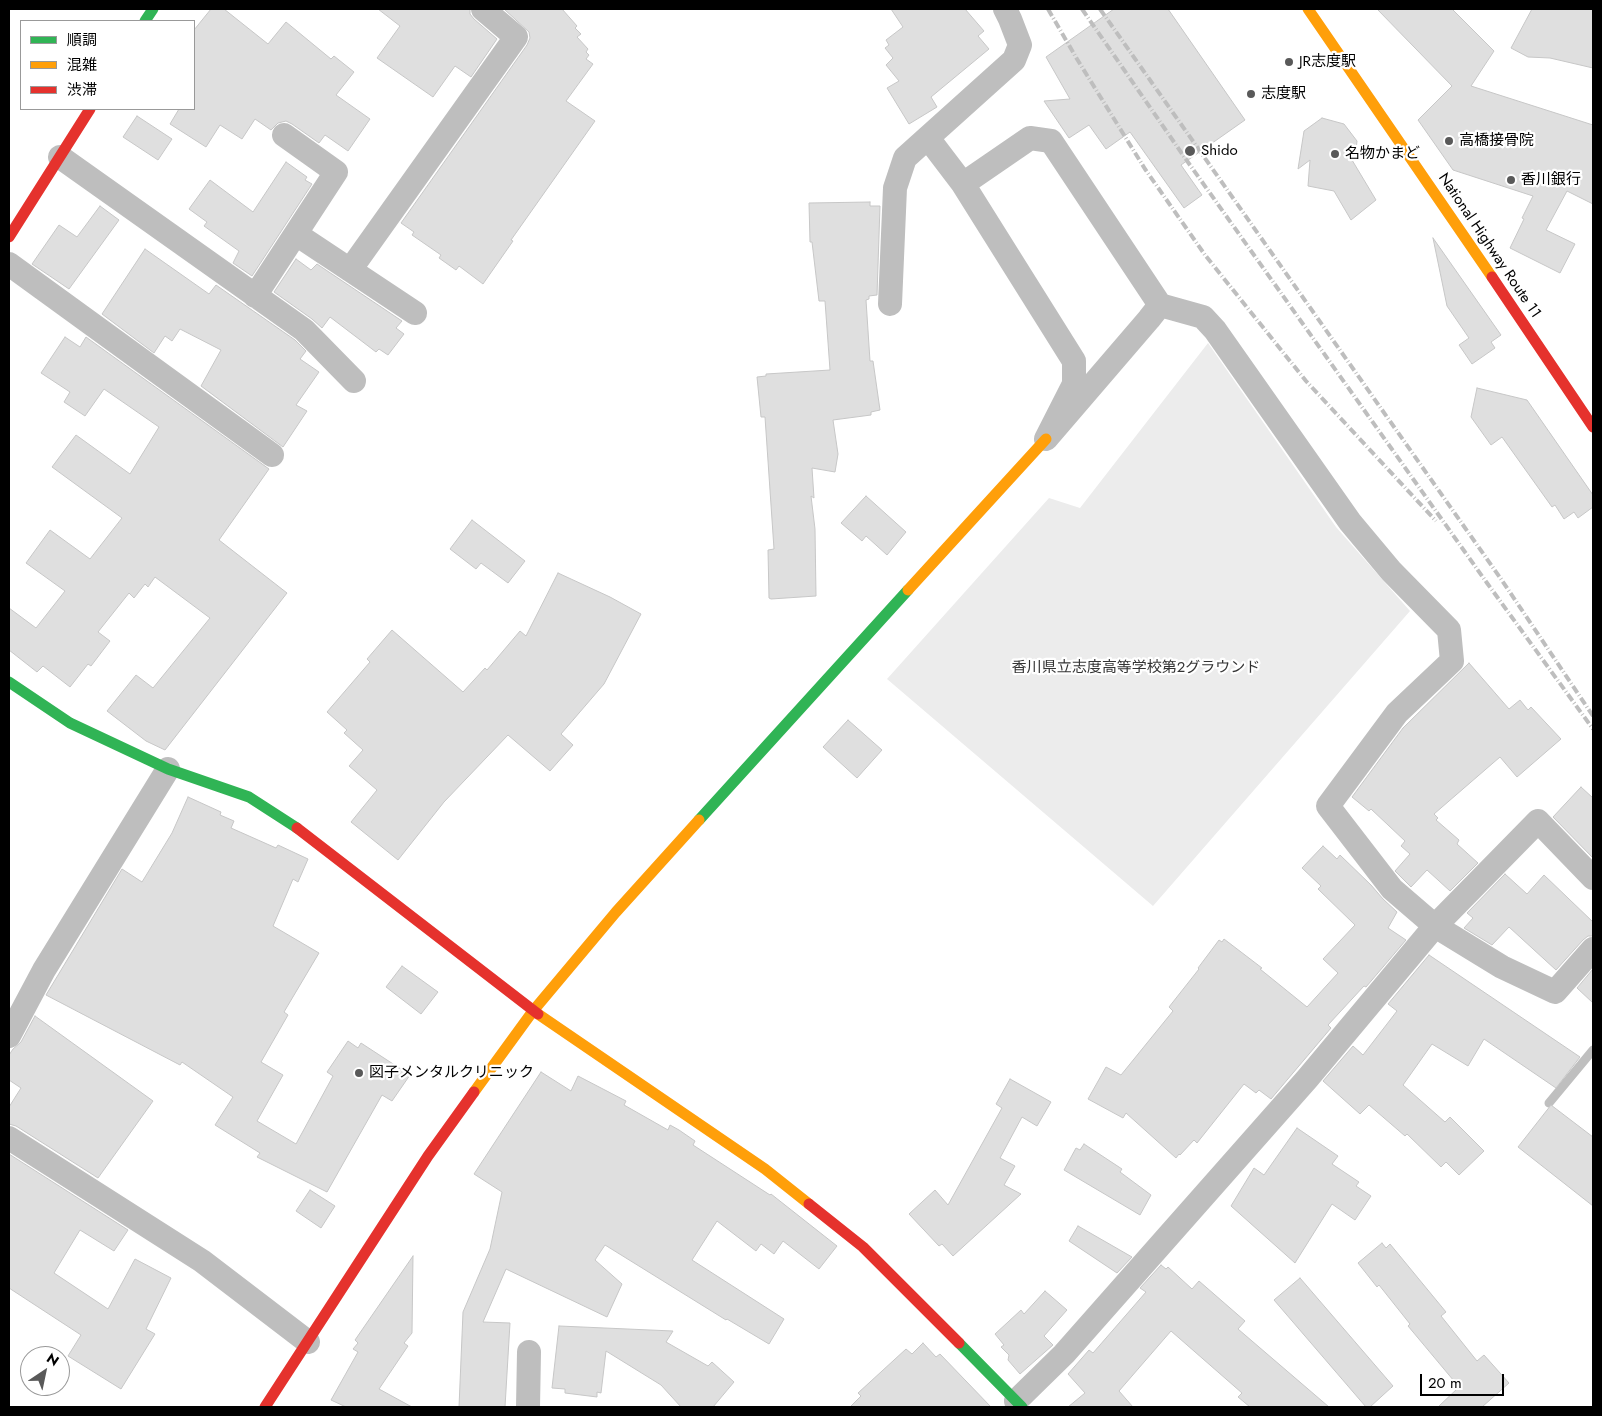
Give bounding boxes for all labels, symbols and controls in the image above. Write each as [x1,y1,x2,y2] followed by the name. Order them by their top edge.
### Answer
[20,20,195,110] legend
[67,29,97,51] text: 順調
[1299,53,1356,71] place label: JR志度駅
[67,54,97,76] text: 混雑
[1283,56,1295,68] marker: JR志度駅
[67,79,97,101] text: 渋滞
[1261,85,1306,103] place label: 志度駅
[1245,88,1257,100] marker: 志度駅
[1459,132,1534,150] place label: 高橋接骨院
[1443,135,1455,147] marker: 高橋接骨院
[1201,142,1238,160] place label: Shido
[1183,144,1197,158] marker: Shido
[1345,145,1420,163] place label: 名物かまど
[1329,148,1341,160] marker: 名物かまど
[1434,170,1544,322] street label: National Highway Route 11
[1521,171,1581,189] place label: 香川銀行
[1505,174,1517,186] marker: 香川銀行
[1012,659,1260,677] park label: 香川県立志度高等学校第2グラウンド
[369,1064,534,1082] place label: 図子メンタルクリニック
[353,1067,365,1079] marker: 図子メンタルクリニック
[20,1346,70,1396] north arrow
[43,1348,63,1371] text: N
[1422,1364,1506,1396] scale bar
[1428,1372,1462,1394] text: 20 m

